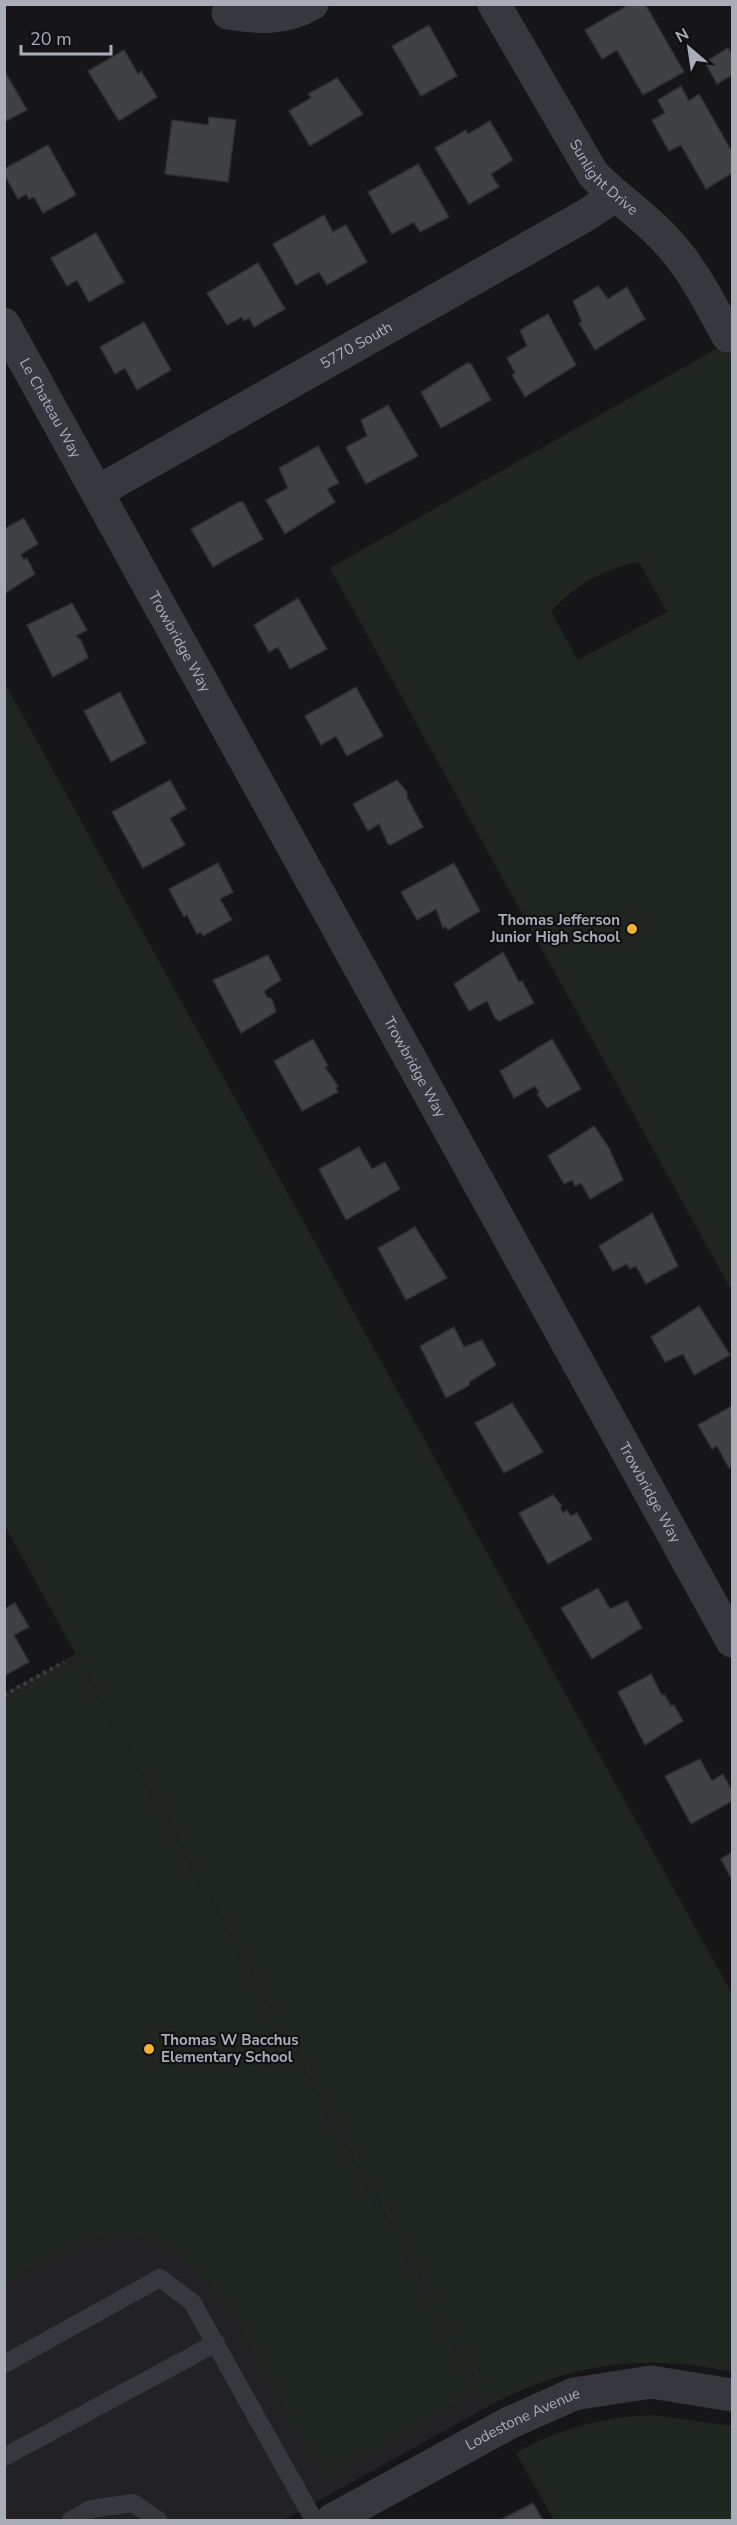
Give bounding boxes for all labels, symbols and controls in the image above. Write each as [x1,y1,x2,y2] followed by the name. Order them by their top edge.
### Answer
[21,18,111,56] scale bar
[659,18,719,78] north arrow
[672,23,693,48] text: N
[30,27,72,51] text: 20 m
[565,135,642,220] street label: Sunlight Drive
[317,317,396,374] street label: 5770 South
[15,355,86,462] street label: Le Chateau Way
[144,588,216,696] street label: Trowbridge Way
[489,910,620,947] place label: Thomas Jefferson Junior High School
[625,922,639,936] marker: Thomas Jefferson Junior High School
[379,1013,451,1121] street label: Trowbridge Way
[614,1438,686,1547] street label: Trowbridge Way
[161,2030,299,2067] place label: Thomas W Bacchus Elementary School
[142,2042,156,2056] marker: Thomas W Bacchus Elementary School
[462,2383,581,2455] street label: Lodestone Avenue

